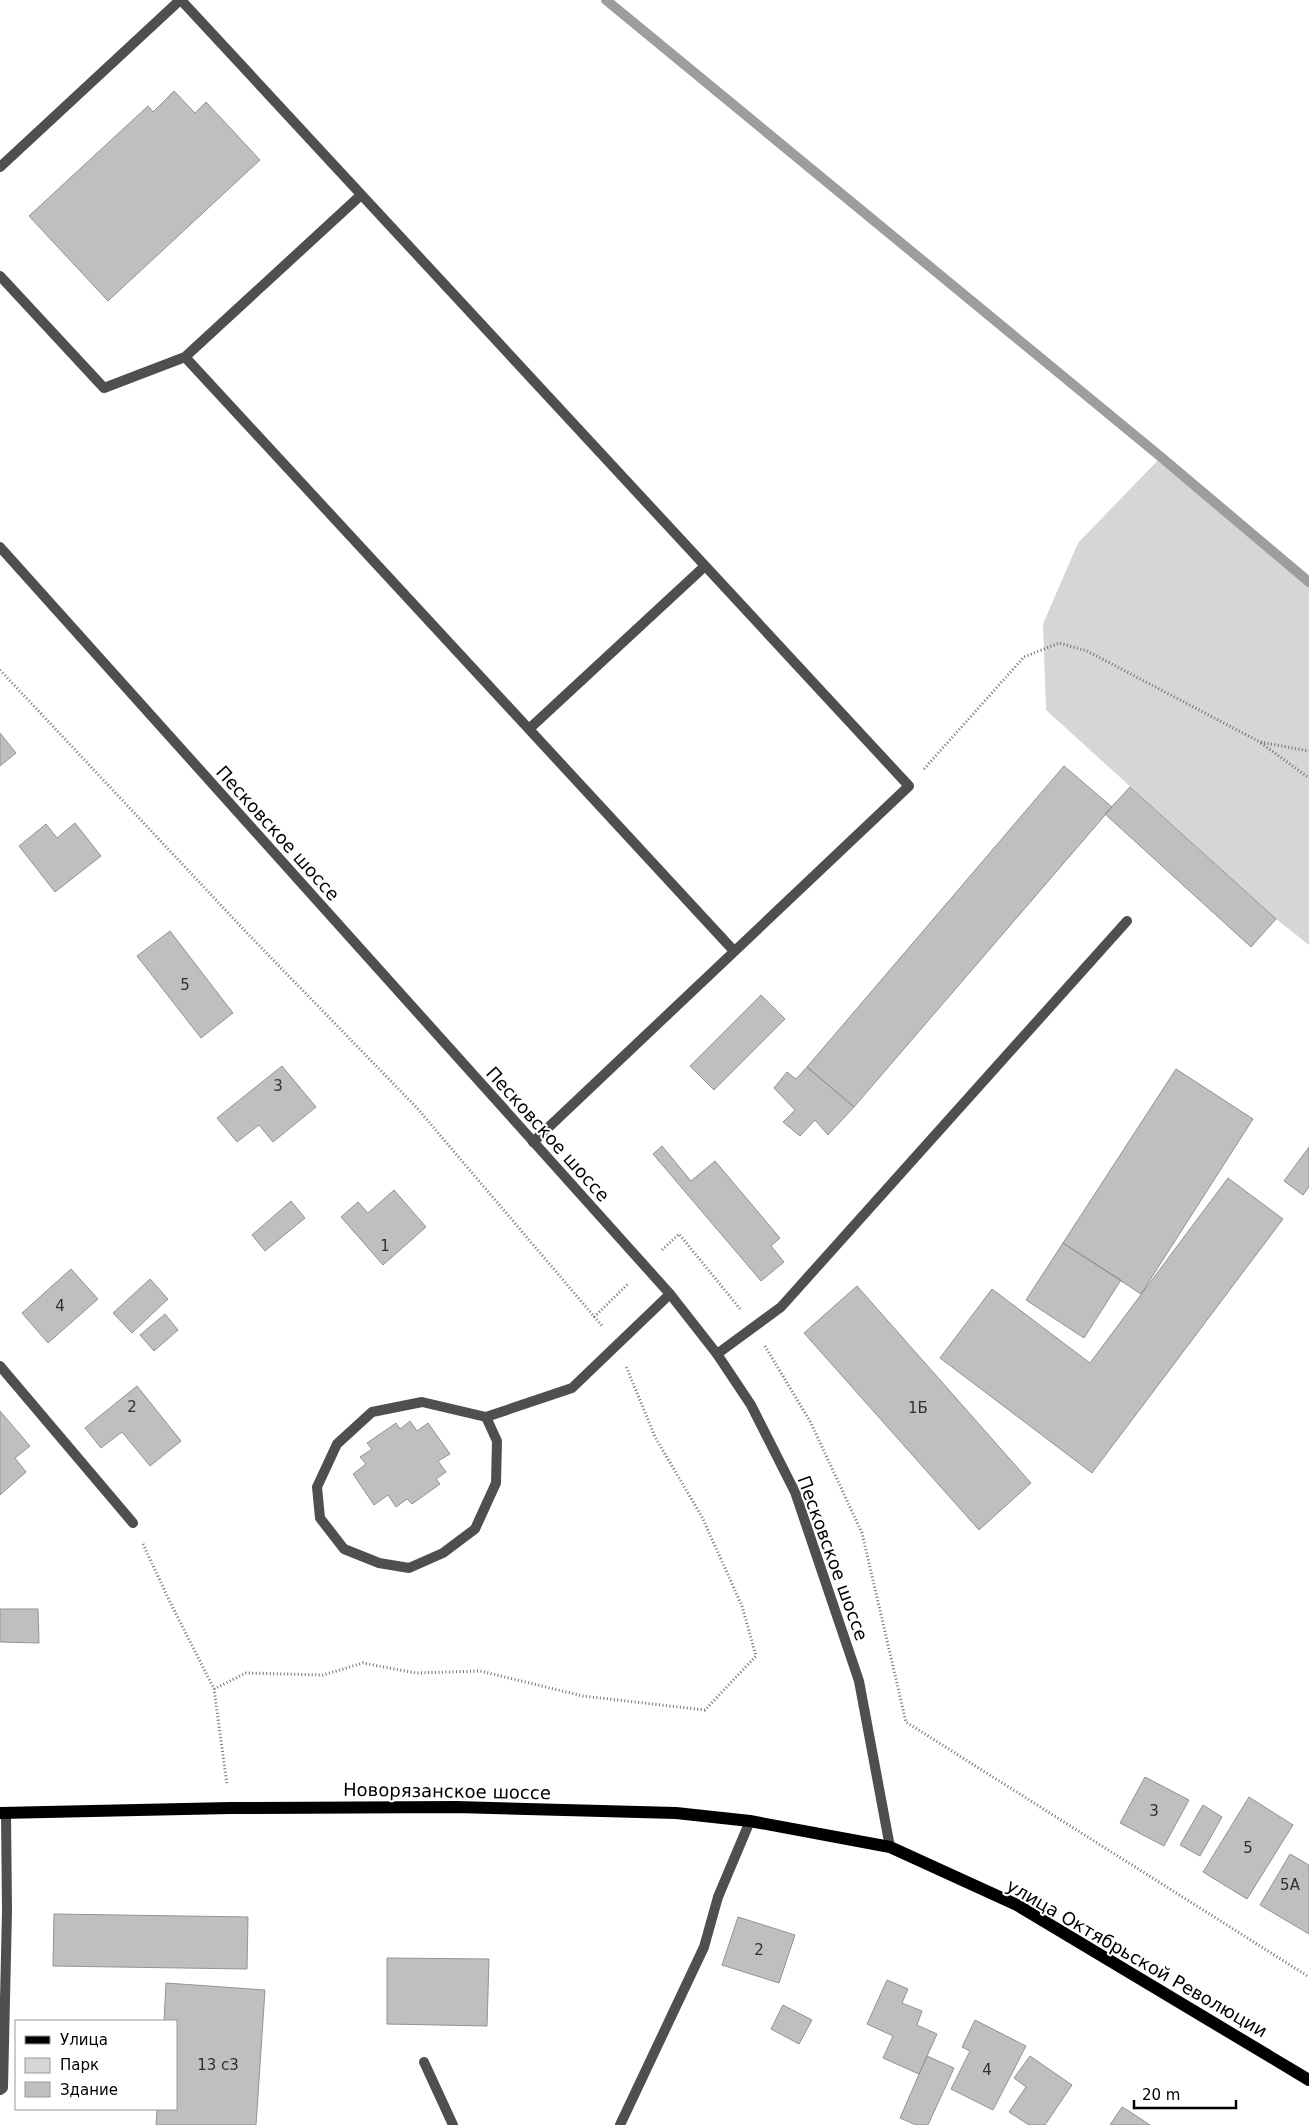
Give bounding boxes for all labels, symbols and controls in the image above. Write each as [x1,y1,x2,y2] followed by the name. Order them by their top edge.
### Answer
[212,761,344,905] street label: Песковское шоссе
[180,976,190,994] house number: 5
[482,1062,614,1206] street label: Песковское шоссе
[273,1077,283,1095] house number: 3
[380,1237,390,1255] house number: 1
[55,1297,65,1315] house number: 4
[127,1398,137,1416] house number: 2
[908,1399,928,1417] house number: 1Б
[793,1473,873,1643] street label: Песковское шоссе
[343,1779,551,1803] street label: Новорязанское шоссе
[1149,1802,1159,1820] house number: 3
[1243,1839,1253,1857] house number: 5
[1003,1875,1271,2041] street label: улица Октябрьской Революции
[1280,1876,1301,1894] house number: 5А
[754,1941,764,1959] house number: 2
[15,2020,178,2110] legend
[60,2031,108,2049] text: Улица
[60,2056,99,2074] text: Парк
[197,2056,239,2074] house number: 13 с3
[982,2061,992,2079] house number: 4
[1134,2078,1236,2110] scale bar
[60,2081,118,2099] text: Здание
[1142,2086,1180,2104] text: 20 m

